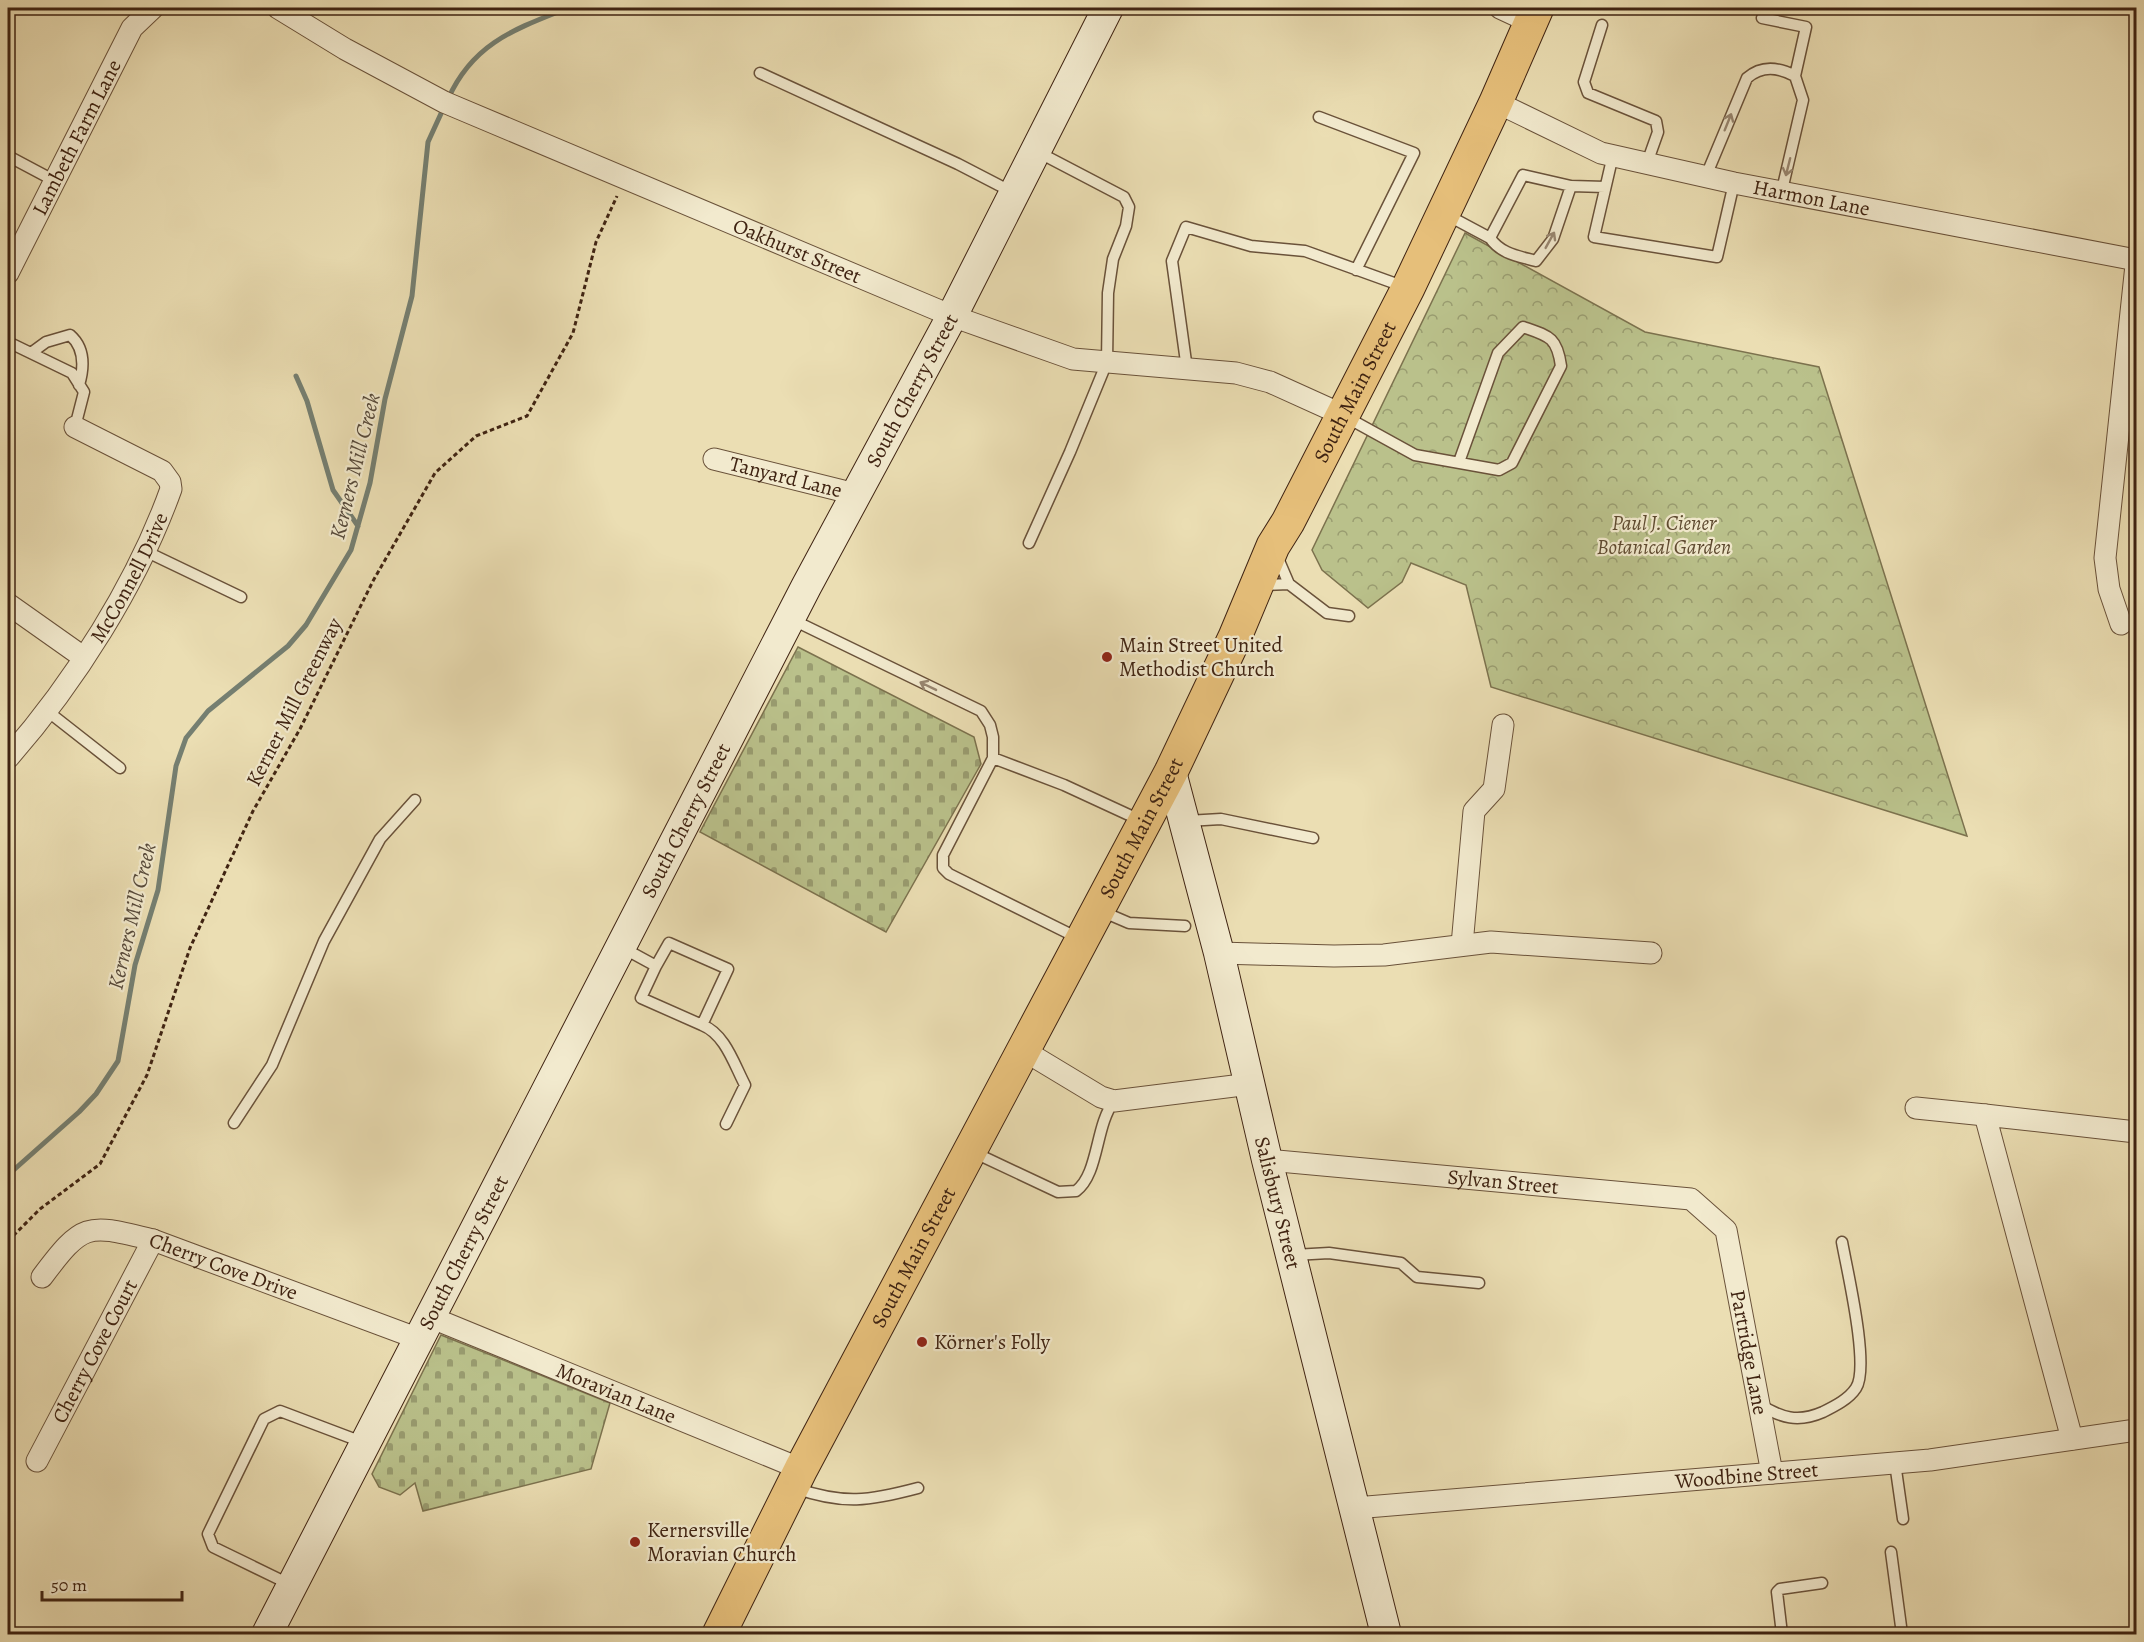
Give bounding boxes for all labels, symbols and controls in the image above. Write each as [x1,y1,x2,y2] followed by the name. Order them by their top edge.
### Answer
[26,55,128,220] street label: Lambeth Farm Lane
[1723,113,1734,132] one-way arrow
[1782,157,1793,176] one-way arrow
[1751,173,1872,223] street label: Harmon Lane
[729,211,866,290] street label: Oakhurst Street
[1545,232,1557,249] one-way arrow
[859,309,965,472] street label: South Cherry Street
[1307,316,1403,467] street label: South Main Street
[322,390,388,542] water label: Kerners Mill Creek
[727,449,845,504] street label: Tanyard Lane
[83,508,175,648] street label: McConnell Drive
[1597,509,1731,561] park label: Paul J. Ciener Botanical Garden
[239,612,349,791] street label: Kerner Mill Greenway
[1119,631,1283,683] place label: Main Street United Methodist Church
[1100,650,1114,664] marker: Main Street United Methodist Church
[920,679,938,691] one-way arrow
[634,738,737,903] street label: South Cherry Street
[1092,753,1190,903] street label: South Main Street
[101,840,163,992] water label: Kerners Mill Creek
[1248,1134,1308,1272] street label: Salisbury Street
[1446,1163,1560,1201] street label: Sylvan Street
[412,1170,515,1335] street label: South Cherry Street
[865,1182,962,1333] street label: South Main Street
[145,1226,302,1307] street label: Cherry Cove Drive
[45,1274,144,1428] street label: Cherry Cove Court
[1724,1287,1775,1417] street label: Partridge Lane
[934,1328,1051,1356] place label: Körner's Folly
[915,1335,929,1349] marker: Körner's Folly
[552,1356,680,1430] street label: Moravian Lane
[1673,1455,1819,1495] street label: Woodbine Street
[647,1516,796,1568] place label: Kernersville Moravian Church
[628,1535,642,1549] marker: Kernersville Moravian Church
[42,1564,182,1602] scale bar
[51,1573,87,1597] text: 50 m

